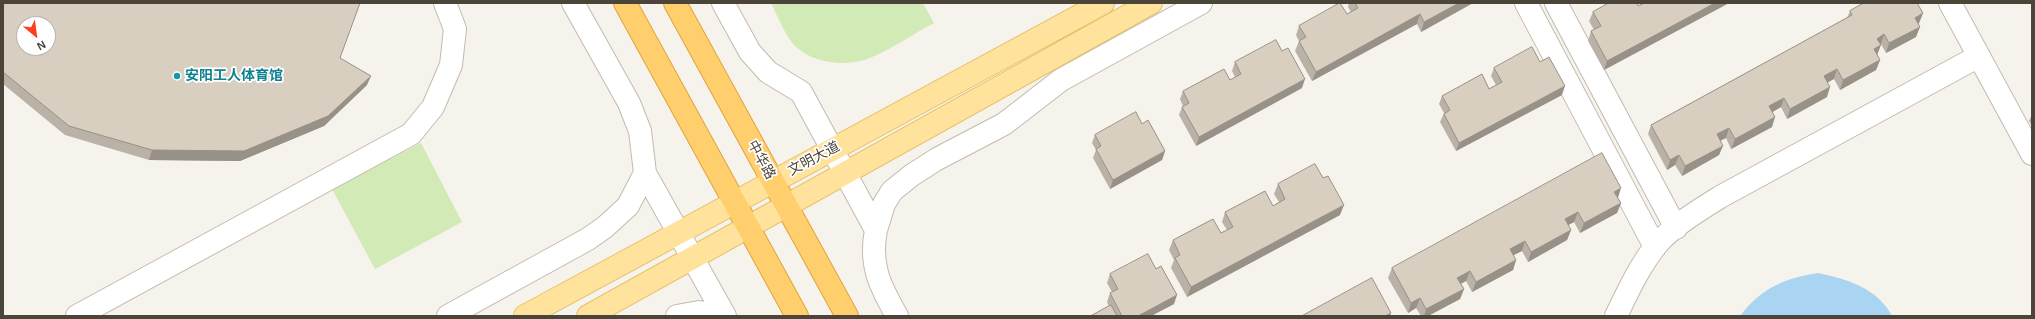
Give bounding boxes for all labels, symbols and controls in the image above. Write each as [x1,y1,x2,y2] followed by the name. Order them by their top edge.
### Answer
[16,16,56,56] north arrow
[35,38,48,53] text: N
[185,68,283,84] place label: 安阳工人体育馆
[172,71,182,81] marker: 安阳工人体育馆
[743,138,779,182] street label: 中华路
[785,138,843,180] street label: 文明大道

